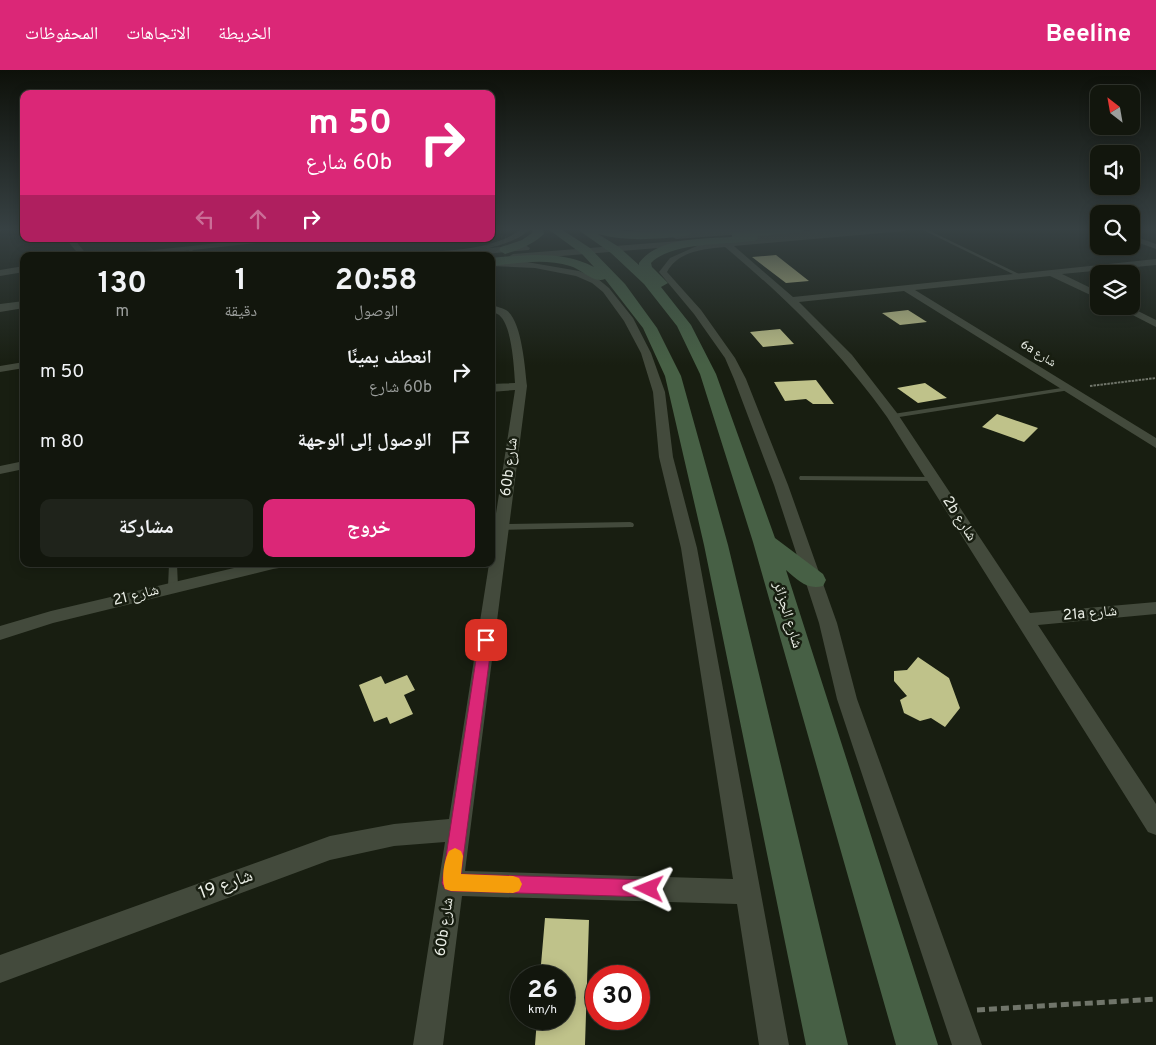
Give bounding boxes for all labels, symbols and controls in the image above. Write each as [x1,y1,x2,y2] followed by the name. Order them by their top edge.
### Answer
[1046,20,1131,50] text: Beeline
[25,23,98,46] text: المحفوظات
[126,23,190,46] text: الاتجاهات
[218,23,271,46] text: الخريطة
[1090,85,1140,135] north arrow
[1090,85,1140,315] map controls
[308,102,392,146] text: 50 m
[410,110,475,175] icon: right
[1090,145,1140,195] button: sound
[305,150,392,177] text: 60b شارع
[191,205,219,233] icon: left
[244,205,272,233] icon: ahead
[297,205,325,233] icon: right
[1090,205,1140,255] button: search
[235,263,247,300] text: 1
[335,263,417,300] text: 20:58
[1090,265,1140,315] button: layers
[98,266,147,303] text: 130
[116,302,129,322] text: m
[225,302,257,322] text: دقيقة
[354,302,398,322] text: الوصول
[1017,337,1059,371] street label: 6a شارع
[347,346,432,370] text: انعطف يمينًا
[447,358,475,386] icon: right
[40,360,85,384] text: 50 m
[369,378,432,398] text: 60b شارع
[447,428,475,456] icon: arrive
[298,429,432,453] text: الوصول إلى الوجهة
[40,430,84,454] text: 80 m
[497,436,523,497] street label: 60b شارع
[938,493,981,545] street label: 2b شارع
[40,499,253,557] button: مشاركة
[263,499,475,557] button: خروج
[768,578,806,651] street label: شارع الجزائر
[111,581,161,611] street label: شارع 21
[1062,602,1118,626] street label: 21a شارع
[465,619,507,661] pin
[472,626,500,654] icon: arrive
[622,862,674,914] position arrow
[196,865,256,905] street label: شارع 19
[431,896,459,958] street label: 60b شارع
[585,965,650,1030] speed limit sign: 30
[527,975,558,1007] text: 26
[528,1002,557,1018] text: km/h

